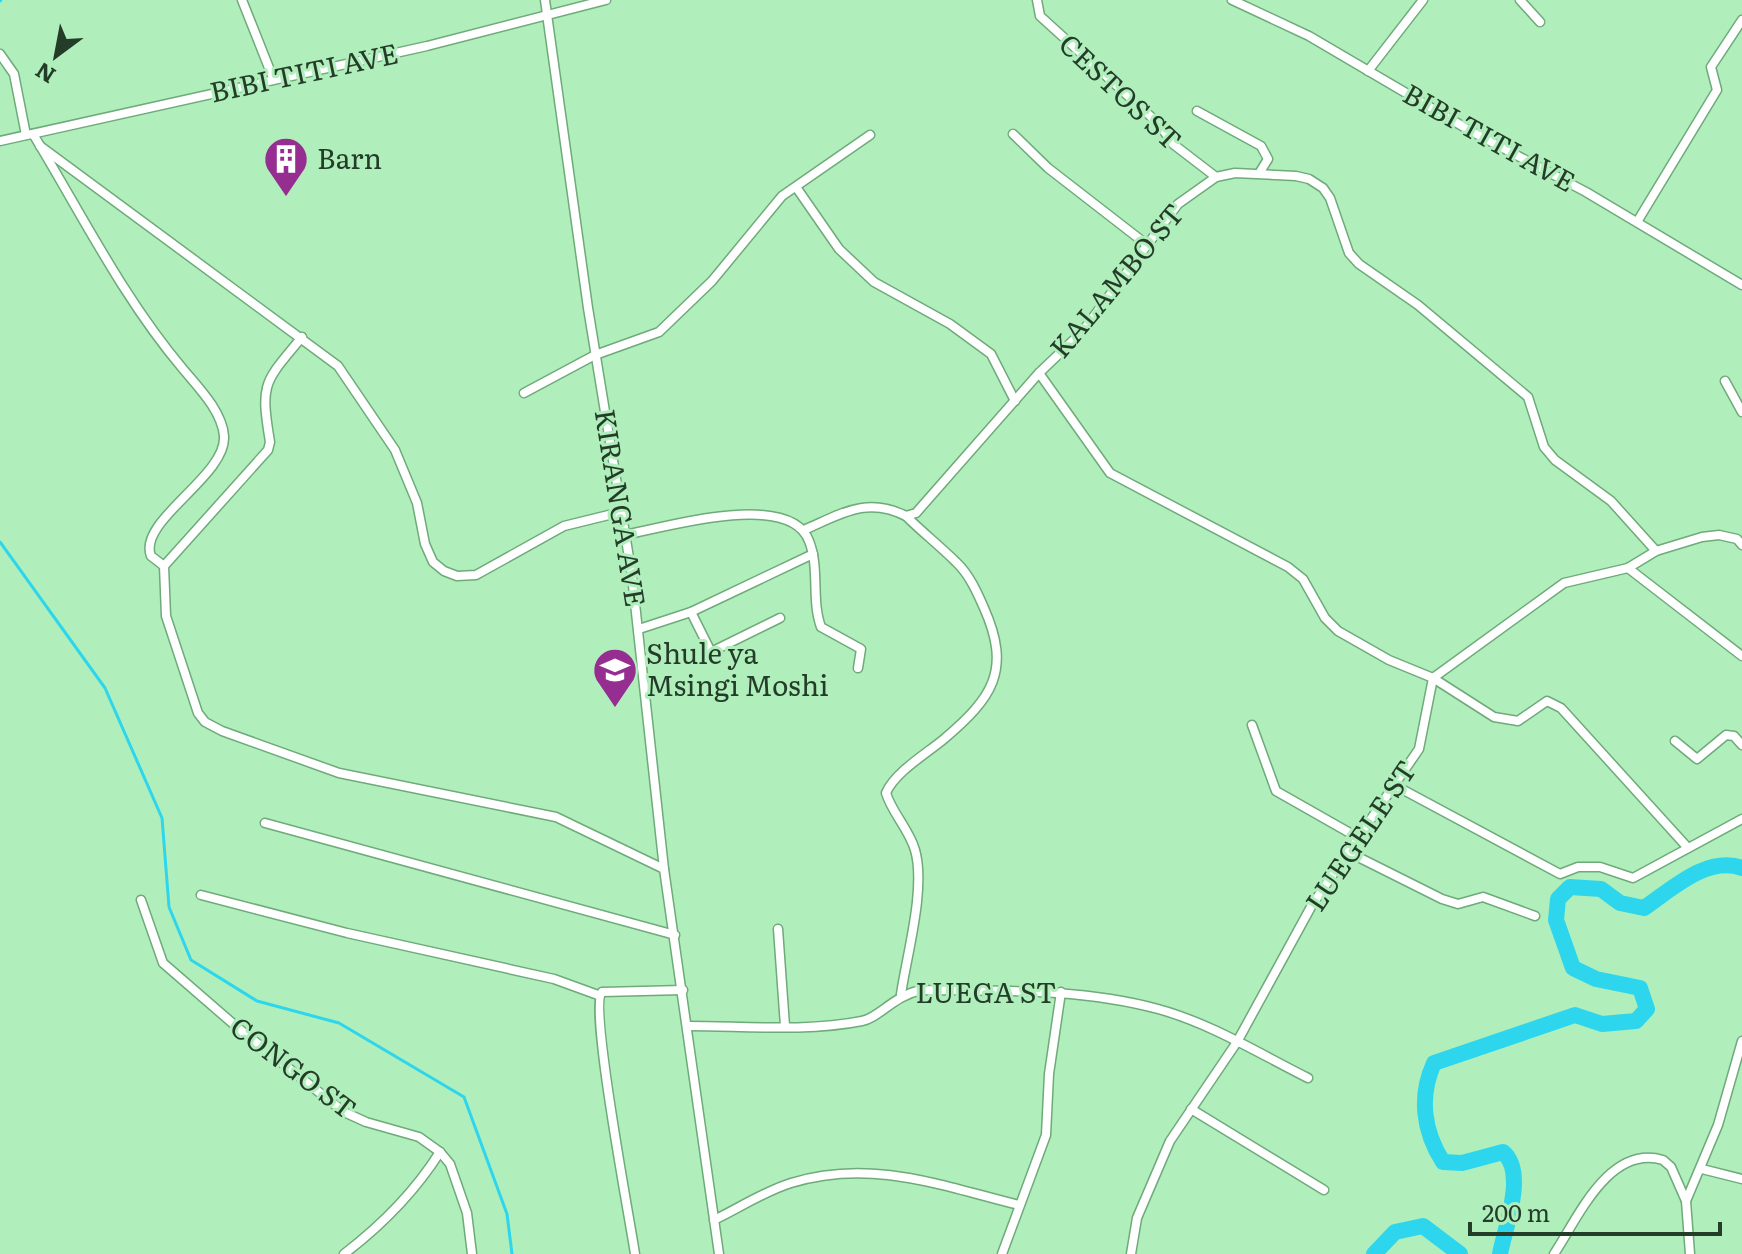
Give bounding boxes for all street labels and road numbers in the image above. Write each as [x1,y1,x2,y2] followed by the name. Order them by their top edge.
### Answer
[1051,23,1192,159] street label: CESTOS ST
[206,31,402,111] street label: BIBI TITI AVE
[1396,72,1584,201] street label: BIBI TITI AVE
[1038,193,1193,366] street label: KALAMBO ST
[586,406,658,610] street label: KIRANGA AVE
[1293,751,1425,919] street label: LUEGELE ST
[915,970,1057,1012] street label: LUEGA ST
[222,1005,366,1128] street label: CONGO ST

